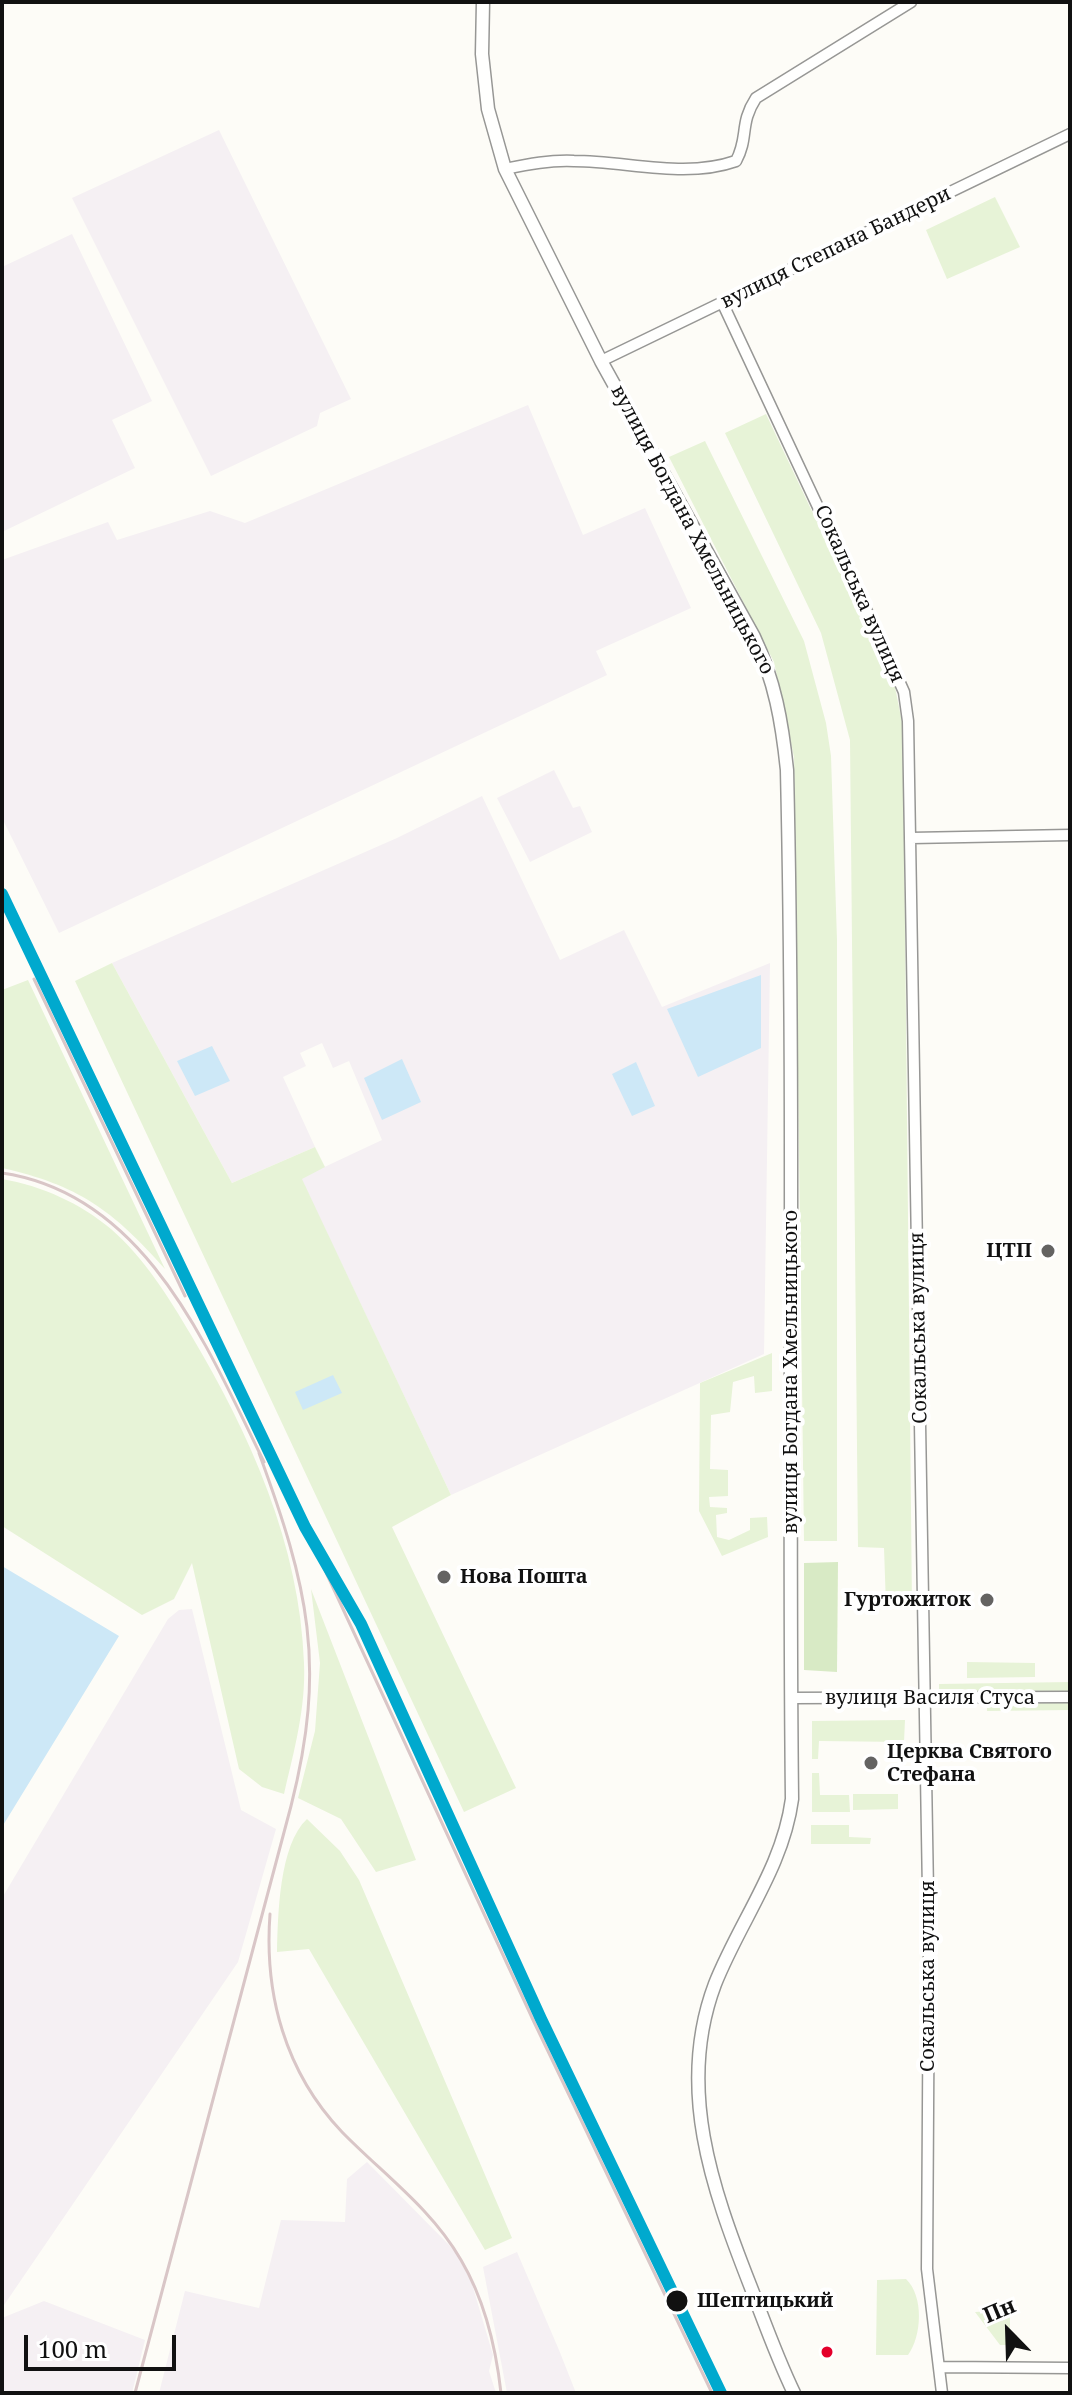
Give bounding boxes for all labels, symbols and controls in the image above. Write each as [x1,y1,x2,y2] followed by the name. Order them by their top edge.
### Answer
[717,182,955,314] street label: вулиця Степана Бандери
[605,381,779,679] street label: вулиця Богдана Хмельницького
[809,501,909,687] street label: Сокальська вулиця
[779,1210,803,1534] street label: вулиця Богдана Хмельницького
[905,1232,933,1424] street label: Сокальська вулиця
[986,1239,1032,1263] place label: ЦТП
[1039,1242,1057,1260] marker: ЦТП
[460,1565,588,1589] place label: Нова Пошта
[435,1568,453,1586] marker: Нова Пошта
[844,1588,971,1612] place label: Гуртожиток
[978,1591,996,1609] marker: Гуртожиток
[825,1686,1035,1710] street label: вулиця Василя Стуса
[887,1740,1052,1787] place label: Церква Святого Стефана
[862,1754,880,1772] marker: Церква Святого Стефана
[916,1880,940,2072] street label: Сокальська вулиця
[664,2288,690,2314] marker: Шептицький
[697,2289,833,2313] place label: Шептицький
[978,2289,1019,2329] text: Пн
[968,2291,1048,2371] north arrow
[28,2319,180,2369] scale bar
[38,2332,107,2365] text: 100 m
[819,2344,835,2360] unlabelled marker

